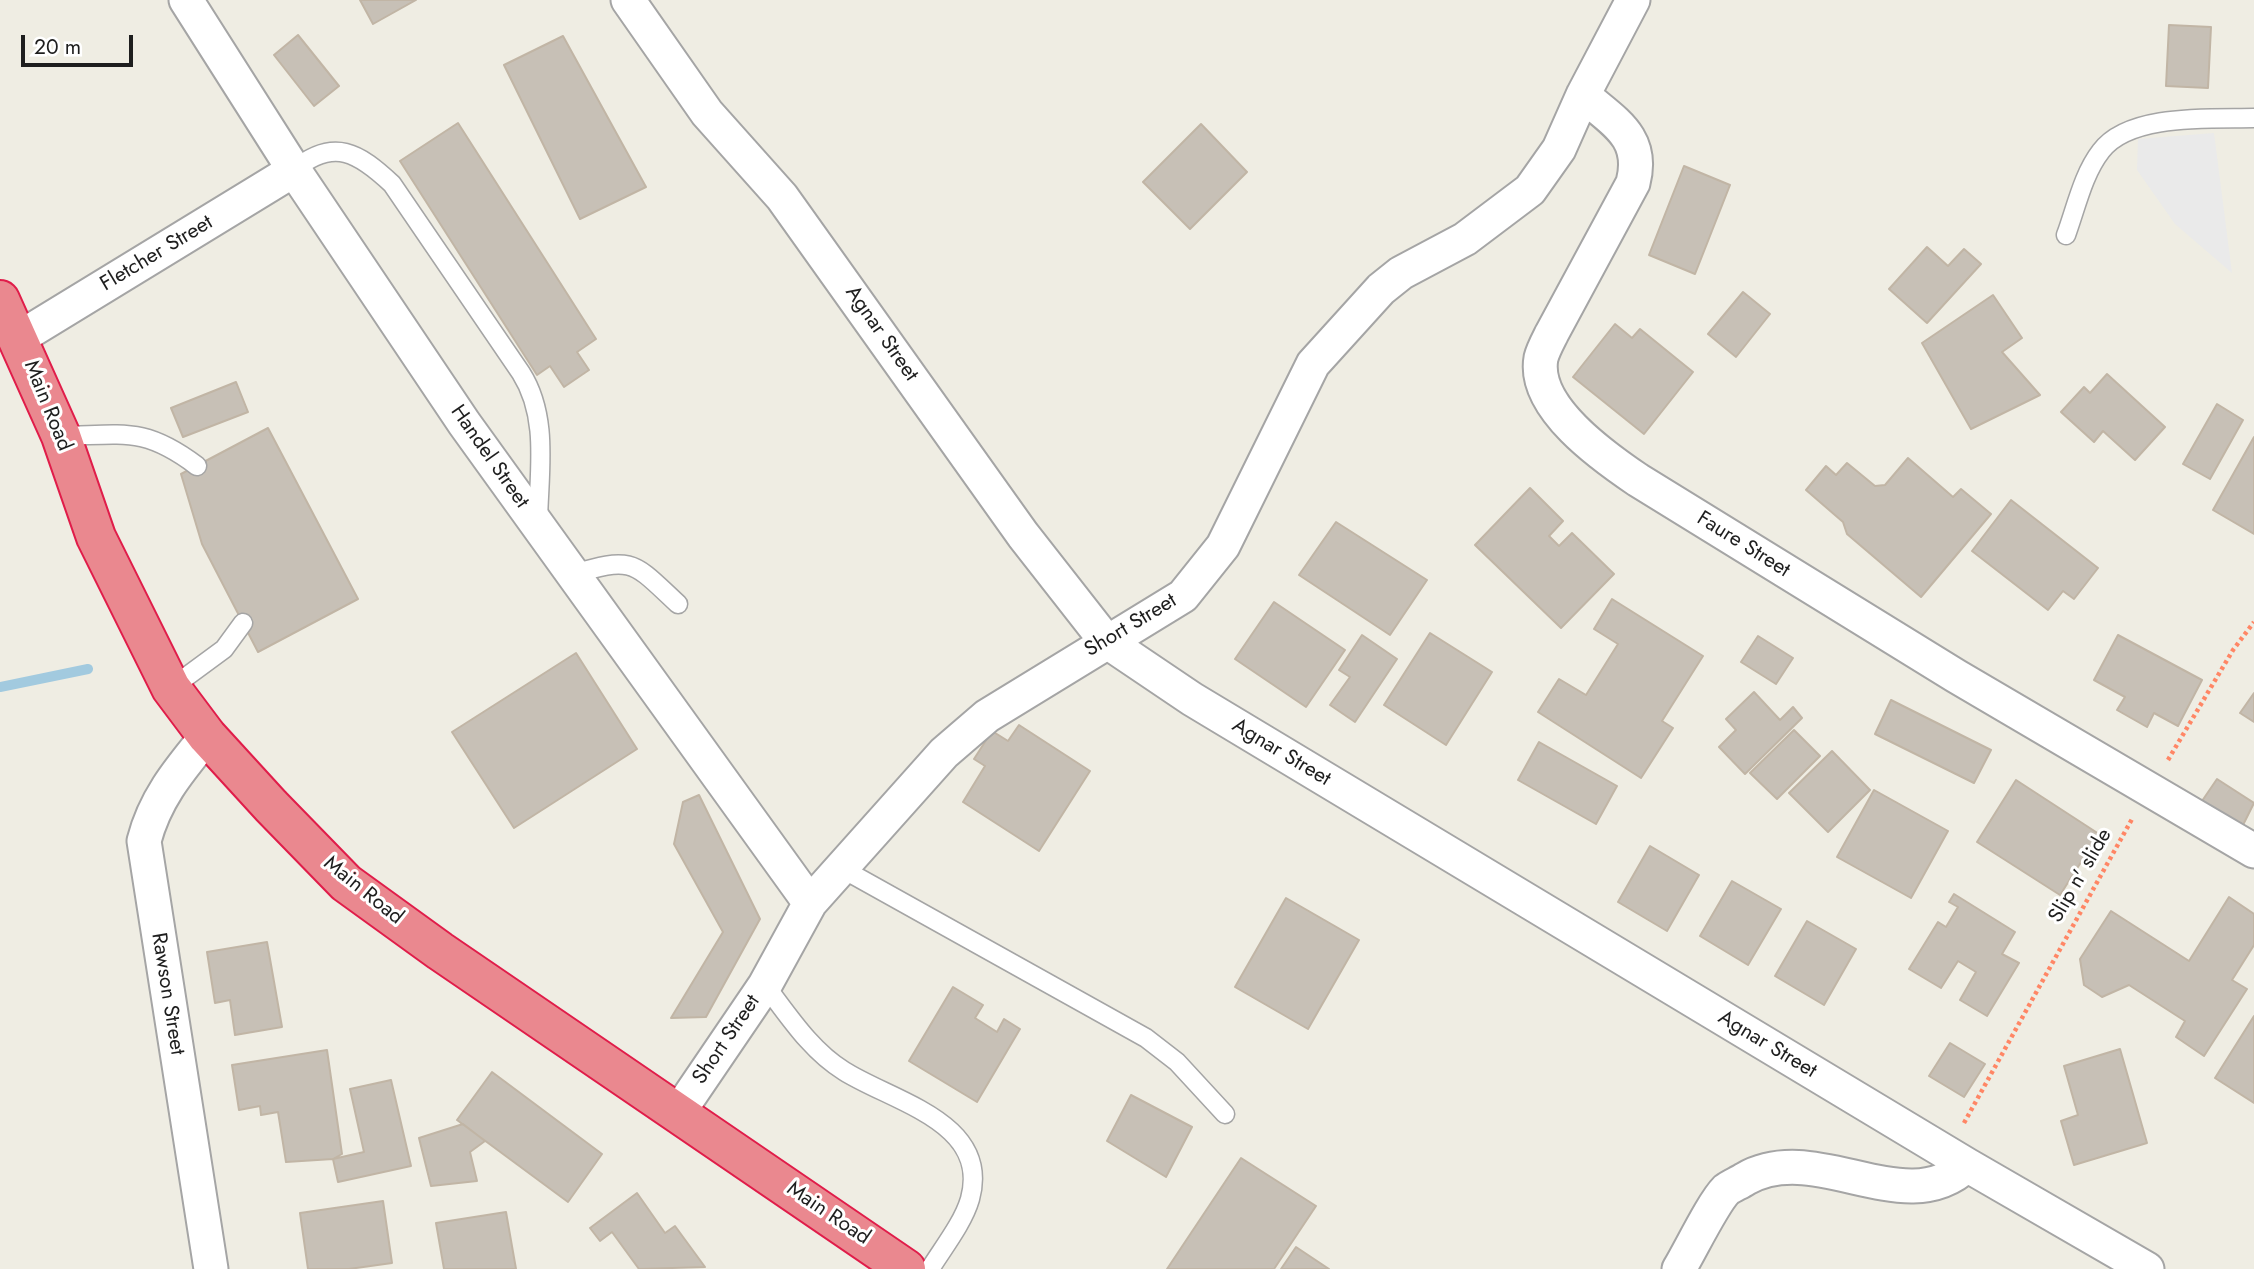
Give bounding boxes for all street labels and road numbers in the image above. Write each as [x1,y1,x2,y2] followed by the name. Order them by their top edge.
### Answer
[96,211,218,297] street label: Fletcher Street
[839,281,923,387] street label: Agnar Street
[17,357,77,455] street label: Main Road
[444,401,534,513] street label: Handel Street
[1692,506,1794,584] street label: Faure Street
[1081,589,1181,663] street label: Short Street
[1227,714,1335,792] street label: Agnar Street
[2044,825,2118,927] street label: Slip n' slide
[318,851,408,931] street label: Main Road
[145,931,189,1057] street label: Rawson Street
[688,990,766,1090] street label: Short Street
[1713,1006,1821,1084] street label: Agnar Street
[781,1177,875,1251] street label: Main Road

